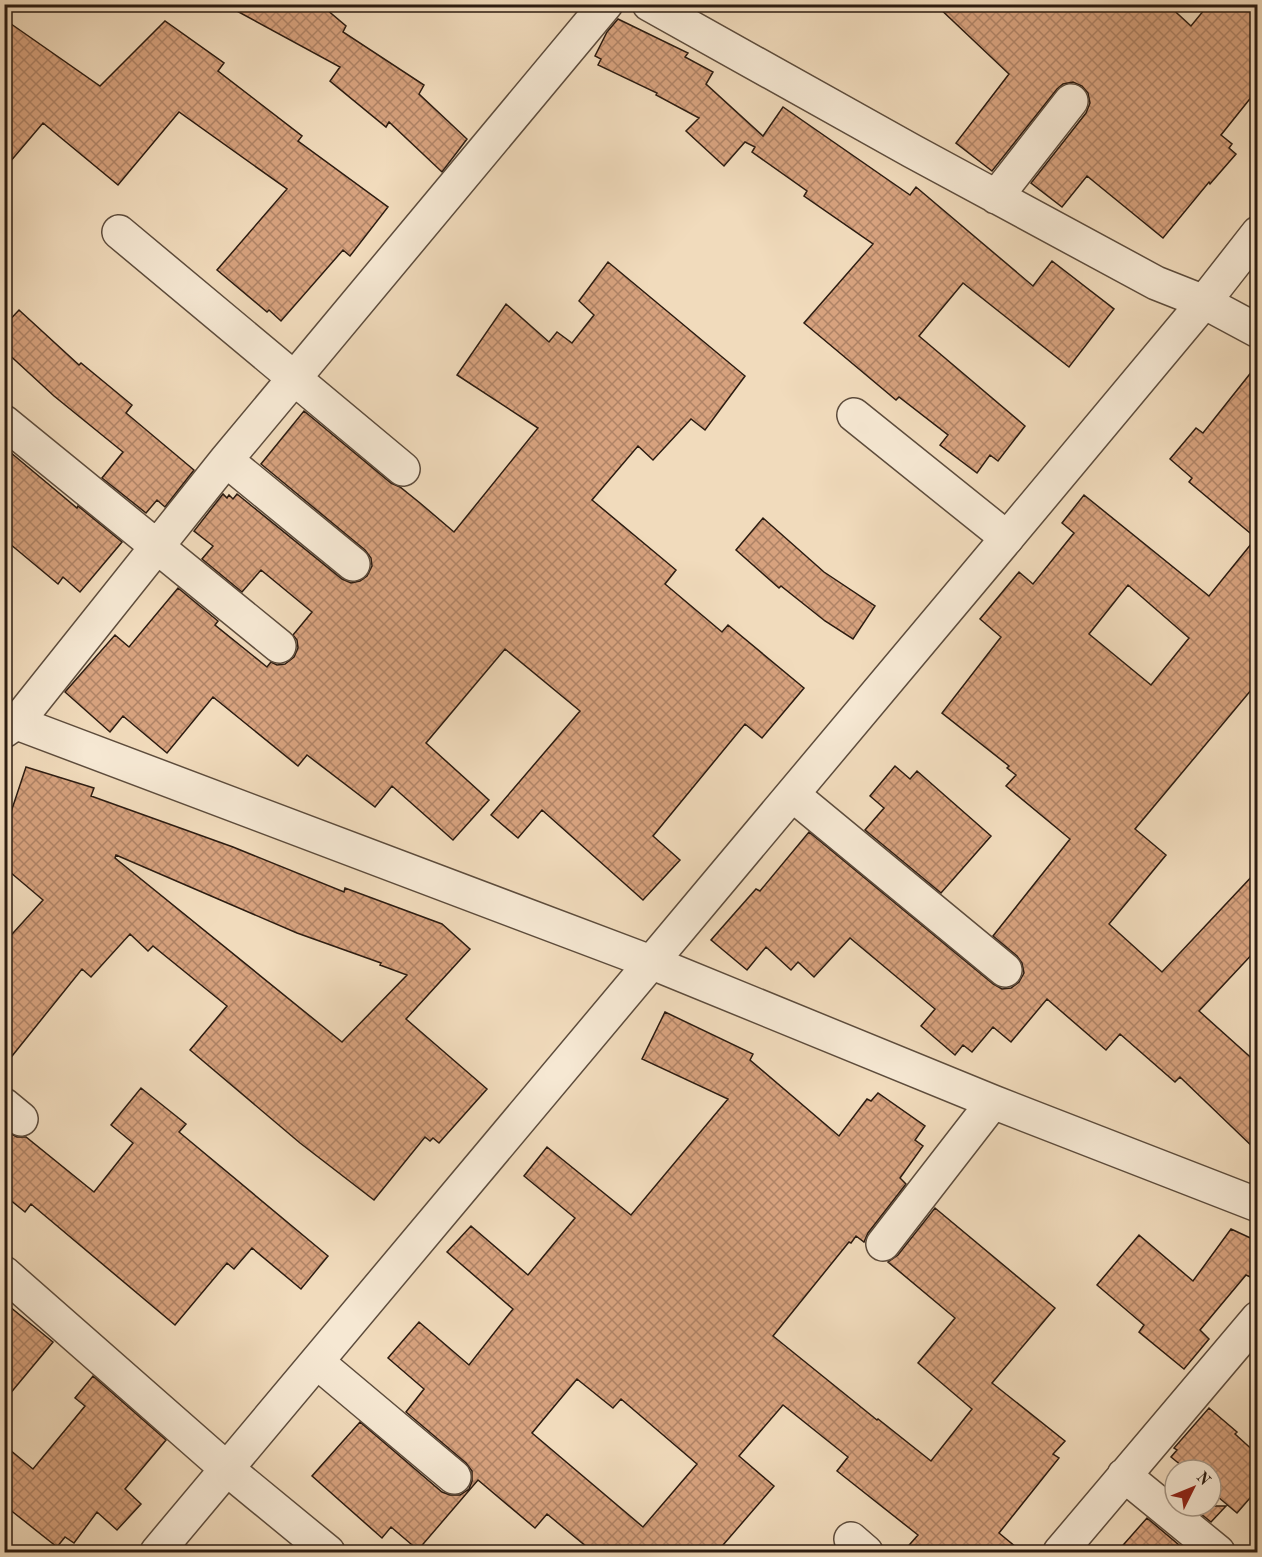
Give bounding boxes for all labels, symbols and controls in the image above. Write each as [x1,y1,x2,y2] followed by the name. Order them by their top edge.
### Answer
[1163,1458,1223,1518] north arrow
[1192,1469,1213,1490] text: N

